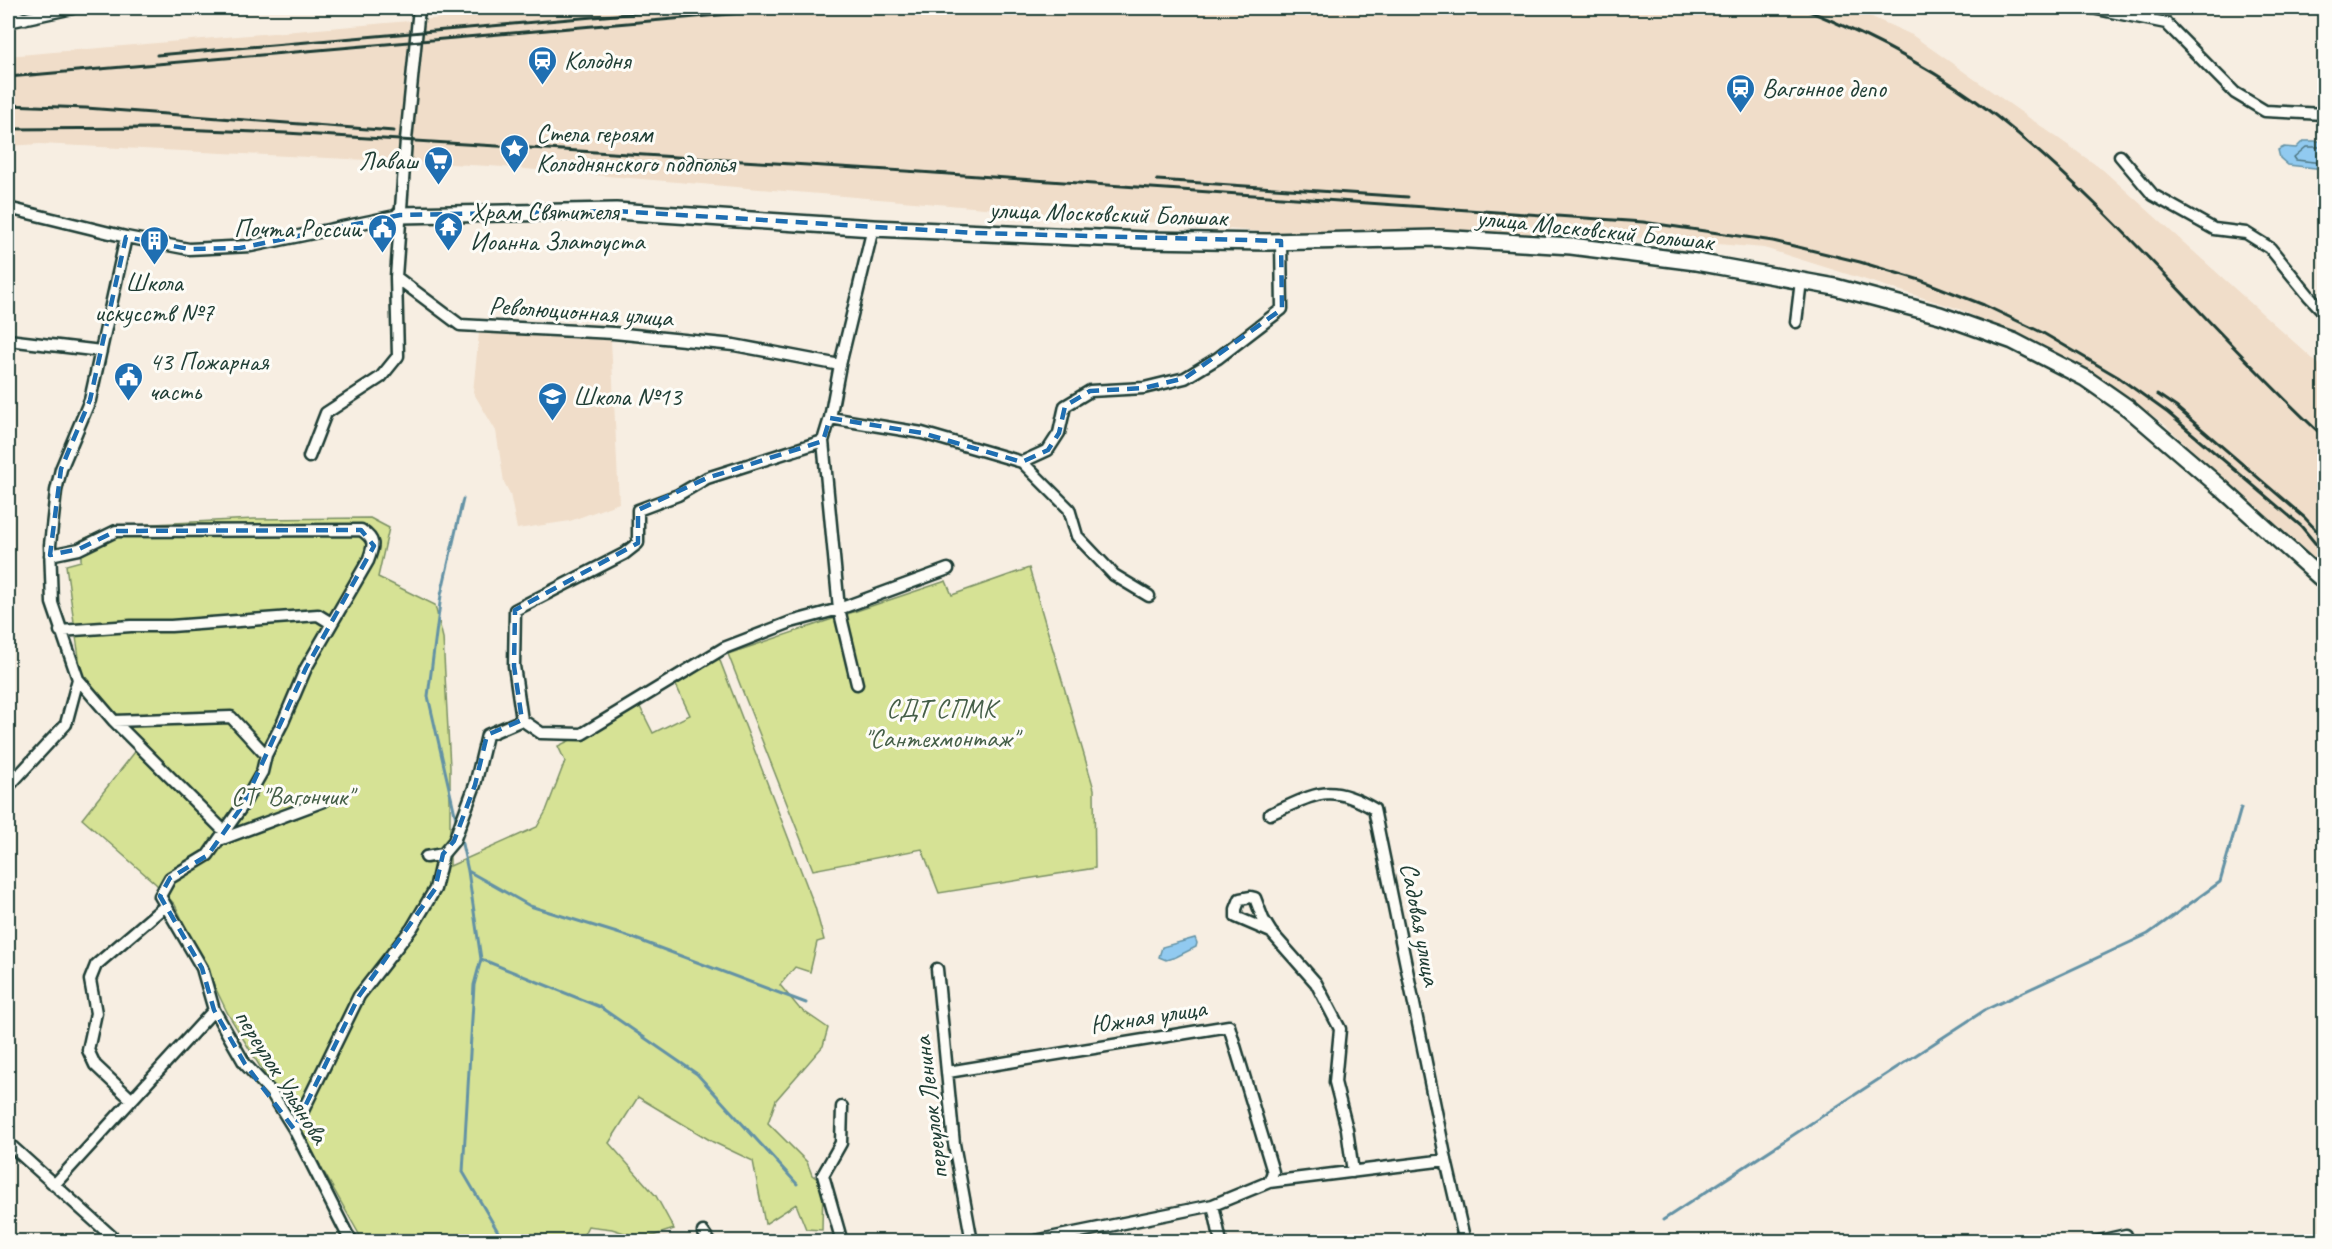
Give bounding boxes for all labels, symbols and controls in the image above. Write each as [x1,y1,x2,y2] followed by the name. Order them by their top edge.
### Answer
[527,44,559,86] station icon: Колодня
[564,44,632,77] place label: Колодня
[1725,72,1757,114] station icon: Вагонное депо
[1762,72,1888,105] place label: Вагонное депо
[536,117,737,180] place label: Стела героям Колоднянского подполья
[499,132,531,174] place icon: Стела героям Колоднянского подполья
[359,144,419,177] place label: Лаваш
[423,144,455,186] supermarket icon: Лаваш
[986,193,1230,234] street label: улица Московский Большак
[470,195,646,258] place label: Храм Святителя Иоанна Златоуста
[1473,200,1717,259] street label: улица Московский Большак
[433,210,465,252] temple icon: Храм Святителя Иоанна Златоуста
[234,212,362,245] place label: Почта России
[366,212,398,254] public building icon: Почта России
[138,224,170,266] building icon: Школа искусств №7
[94,266,215,329] place label: Школа искусств №7
[488,289,676,334] street label: Революционная улица
[149,345,270,408] place label: 43 Пожарная часть
[112,360,144,402] public building icon: 43 Пожарная часть
[536,380,568,422] school or university icon: Школа №13
[573,380,684,413] place label: Школа №13
[864,692,1023,755] park label: СДТ СПМК "Сантехмонтаж"
[231,780,358,813] park label: СТ "Вагончик"
[1392,860,1449,990] street label: Садовая улица
[1088,991,1210,1042] street label: Южная улица
[227,1003,337,1151] street label: переулок Ульянова
[905,1033,956,1181] street label: переулок Ленина

